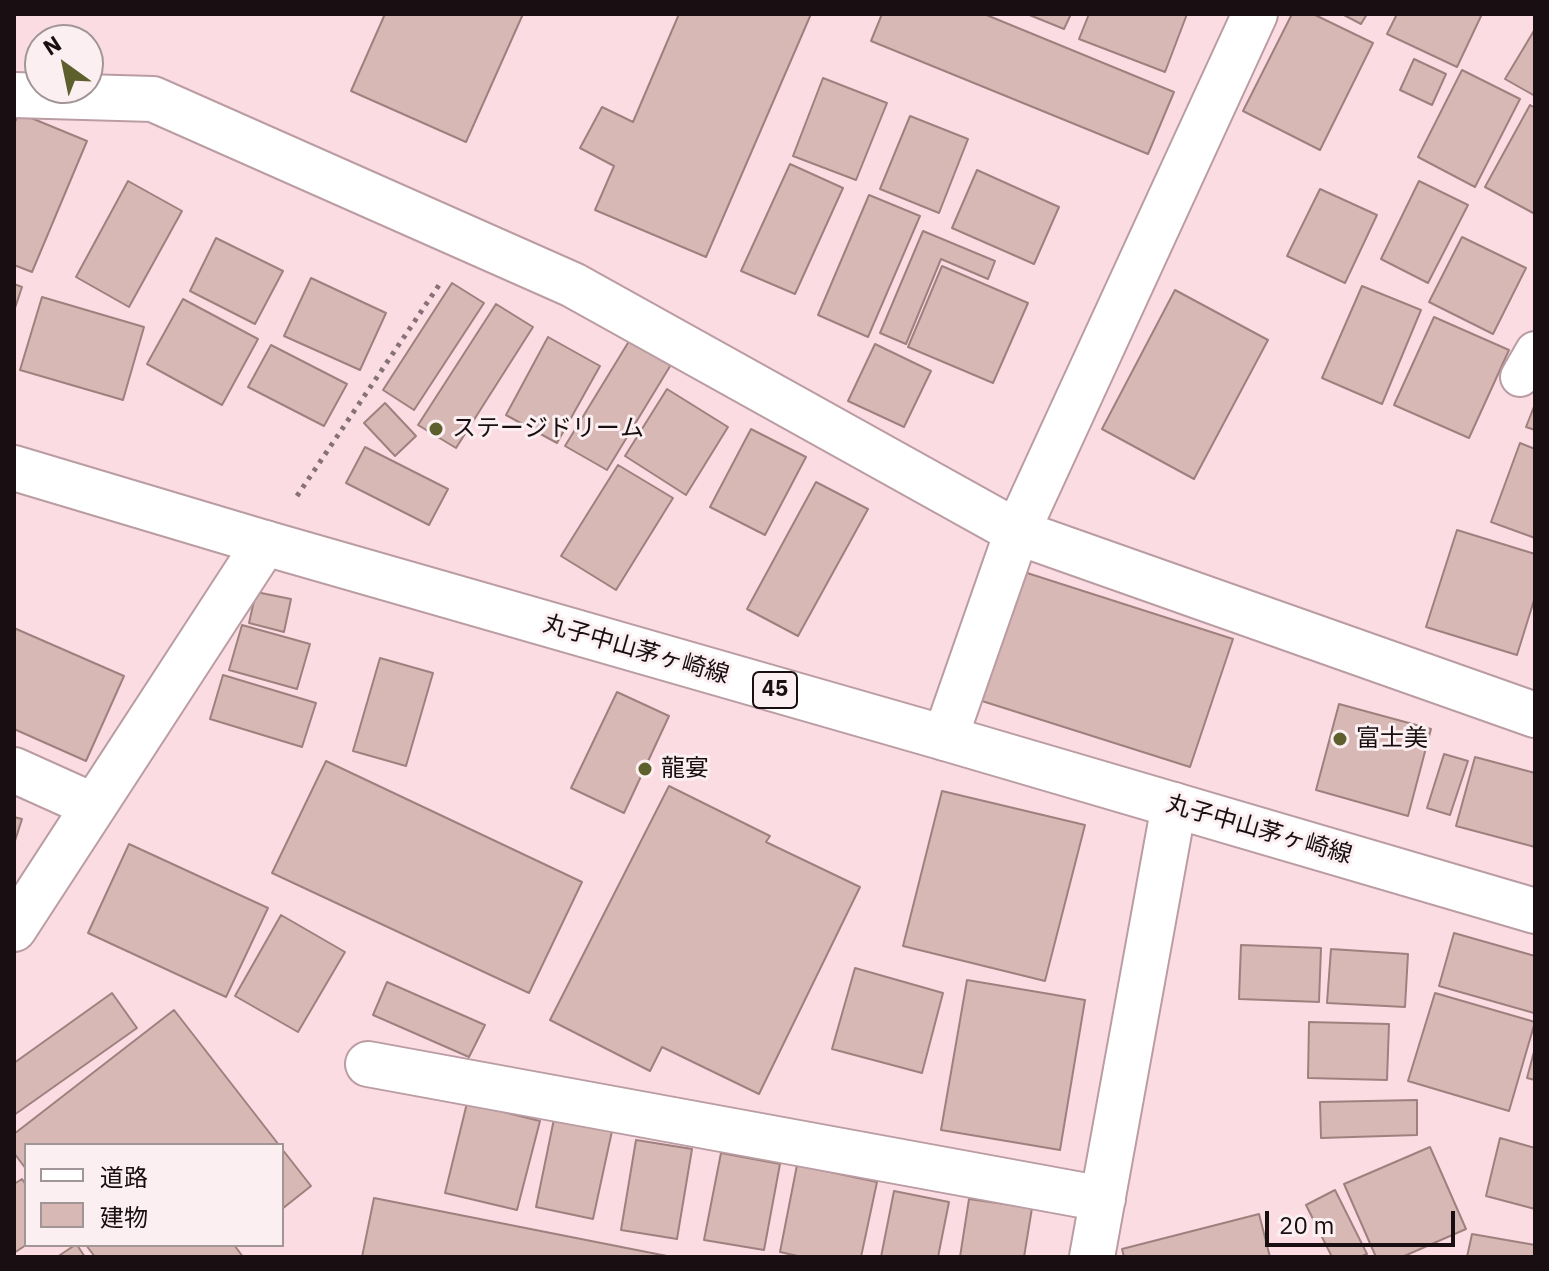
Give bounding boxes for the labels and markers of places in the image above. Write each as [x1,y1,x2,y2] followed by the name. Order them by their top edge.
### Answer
[452,415,644,443] place label: ステージドリーム
[427,420,445,438] marker: ステージドリーム
[1356,725,1428,753] place label: 富士美
[1331,730,1349,748] marker: 富士美
[661,755,709,783] place label: 龍宴
[636,760,654,778] marker: 龍宴

